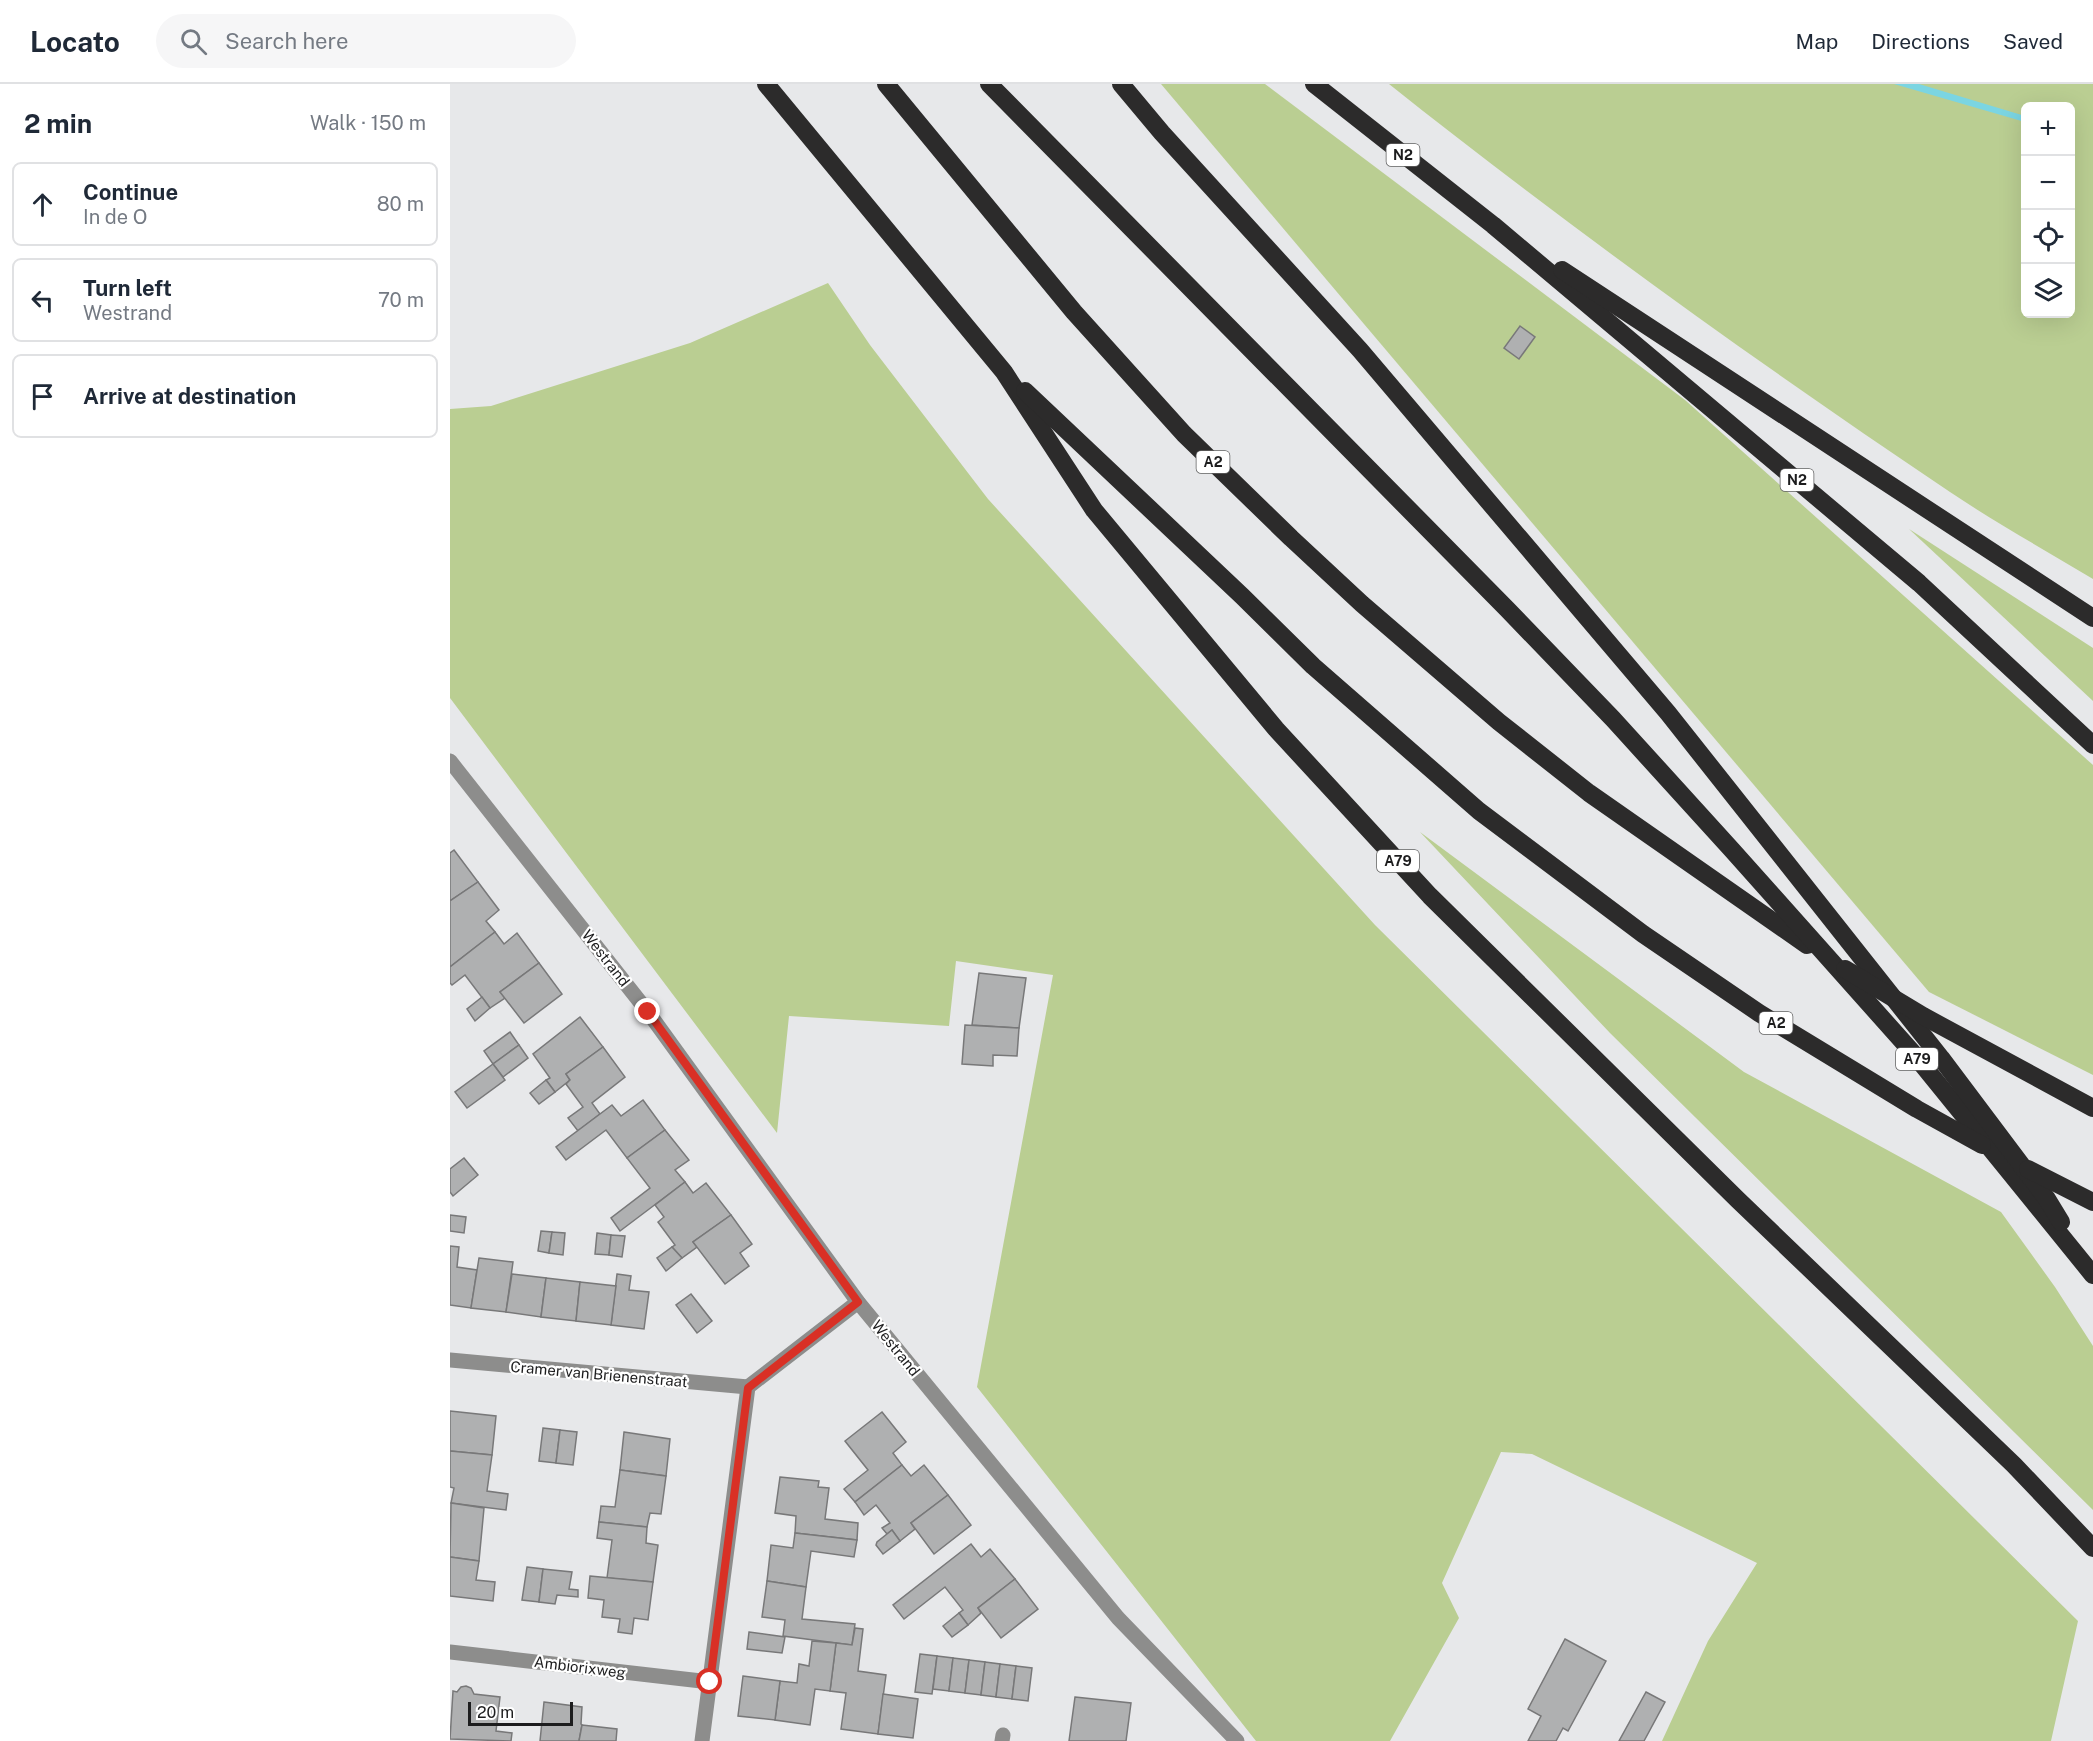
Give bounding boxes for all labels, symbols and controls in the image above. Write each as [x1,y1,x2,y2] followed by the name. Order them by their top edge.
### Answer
[156,14,576,68] search box
[30,25,120,58] text: Locato
[177,25,210,58] icon: search
[225,28,348,54] text: Search here
[1796,29,1838,54] text: Map
[1871,29,1970,54] text: Directions
[2003,29,2063,54] text: Saved
[2021,102,2075,318] map controls
[2021,102,2075,156] button: +
[24,108,92,139] text: 2 min
[310,111,426,135] text: Walk · 150 m
[1386,144,1420,166] road number: N2
[2021,156,2075,210] button: −
[83,179,178,205] text: Continue
[26,188,59,221] icon: ahead
[377,192,424,216] text: 80 m
[83,205,147,229] text: In de O
[2021,210,2075,264] button: locate
[2021,264,2075,318] button: layers
[83,275,172,301] text: Turn left
[26,284,59,317] icon: left
[378,288,424,312] text: 70 m
[83,301,172,325] text: Westrand
[26,380,59,413] icon: arrive
[83,383,296,409] text: Arrive at destination
[1196,451,1230,473] road number: A2
[1780,469,1814,491] road number: N2
[1377,850,1419,872] road number: A79
[579,926,633,990] street label: Westrand
[634,998,660,1024] route end
[1760,1012,1792,1034] road number: A2
[1896,1048,1938,1070] road number: A79
[868,1317,924,1379] street label: Westrand
[510,1358,688,1390] street label: Cramer van Brienenstraat
[533,1653,627,1681] street label: Ambiorixweg
[696,1668,722,1694] route start
[468,1699,573,1726] scale bar
[477,1703,514,1722] text: 20 m

